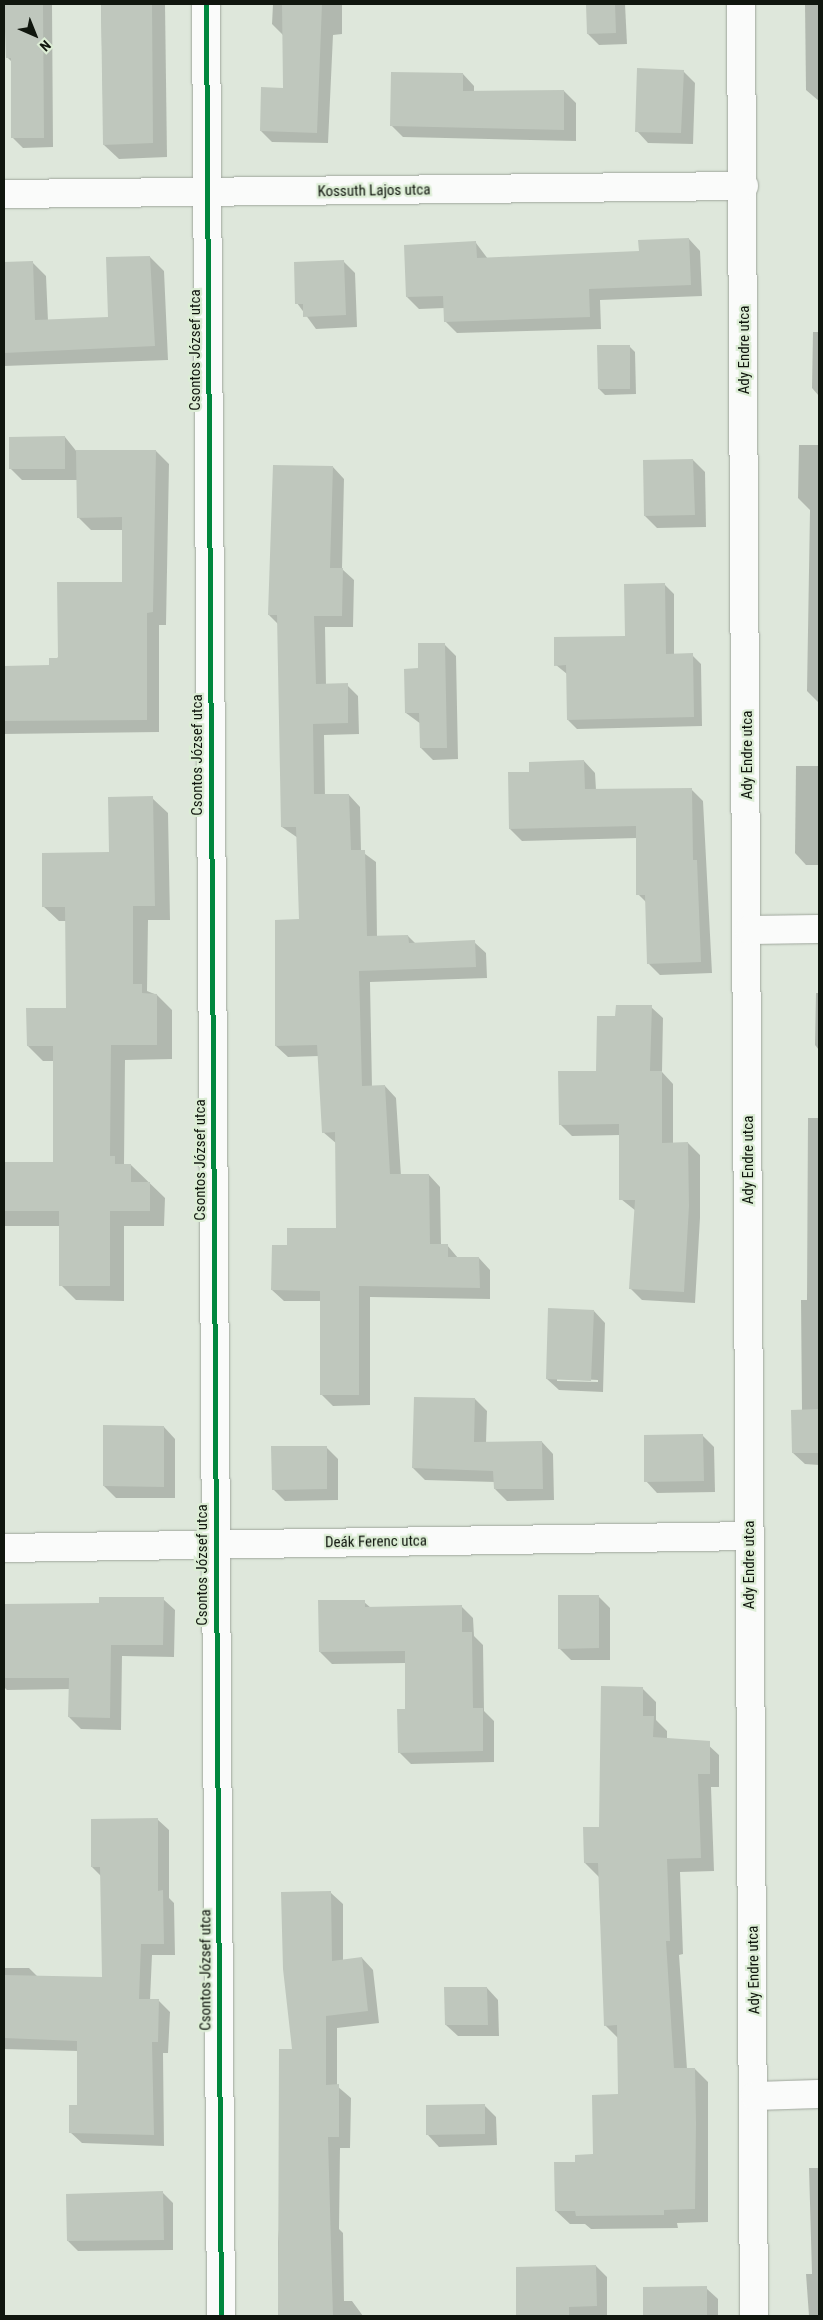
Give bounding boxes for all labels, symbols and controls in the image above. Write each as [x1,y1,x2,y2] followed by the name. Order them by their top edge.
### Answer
[10,10,60,60] north arrow
[37,37,54,55] text: N
[317,181,431,201] street label: Kossuth Lajos utca
[187,289,205,411] street label: Csontos József utca
[736,306,754,394] street label: Ady Endre utca
[189,694,207,816] street label: Csontos József utca
[739,711,757,799] street label: Ady Endre utca
[192,1099,210,1221] street label: Csontos József utca
[740,1116,758,1204] street label: Ady Endre utca
[194,1504,212,1626] street label: Csontos József utca
[741,1521,759,1609] street label: Ady Endre utca
[325,1532,427,1552] street label: Deák Ferenc utca
[197,1909,215,2031] street label: Csontos József utca
[744,1926,764,2014] street label: Ady Endre utca

